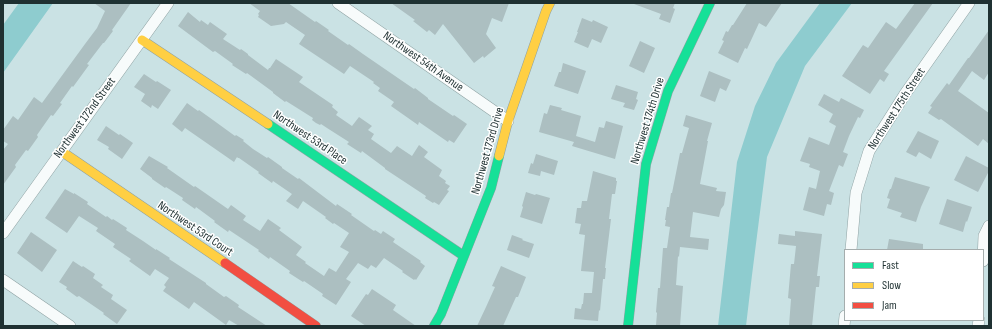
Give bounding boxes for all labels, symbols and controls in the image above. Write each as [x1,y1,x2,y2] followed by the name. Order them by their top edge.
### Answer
[380,29,466,95] street label: Northwest 54th Avenue
[865,65,929,153] street label: Northwest 175th Street
[51,75,119,161] street label: Northwest 172nd Street
[628,76,668,166] street label: Northwest 174th Drive
[469,106,507,196] street label: Northwest 173rd Drive
[270,108,350,168] street label: Northwest 53rd Place
[155,198,235,260] street label: Northwest 53rd Court
[844,249,984,321] legend
[882,258,899,273] text: Fast
[882,278,901,293] text: Slow
[882,298,897,313] text: Jam

